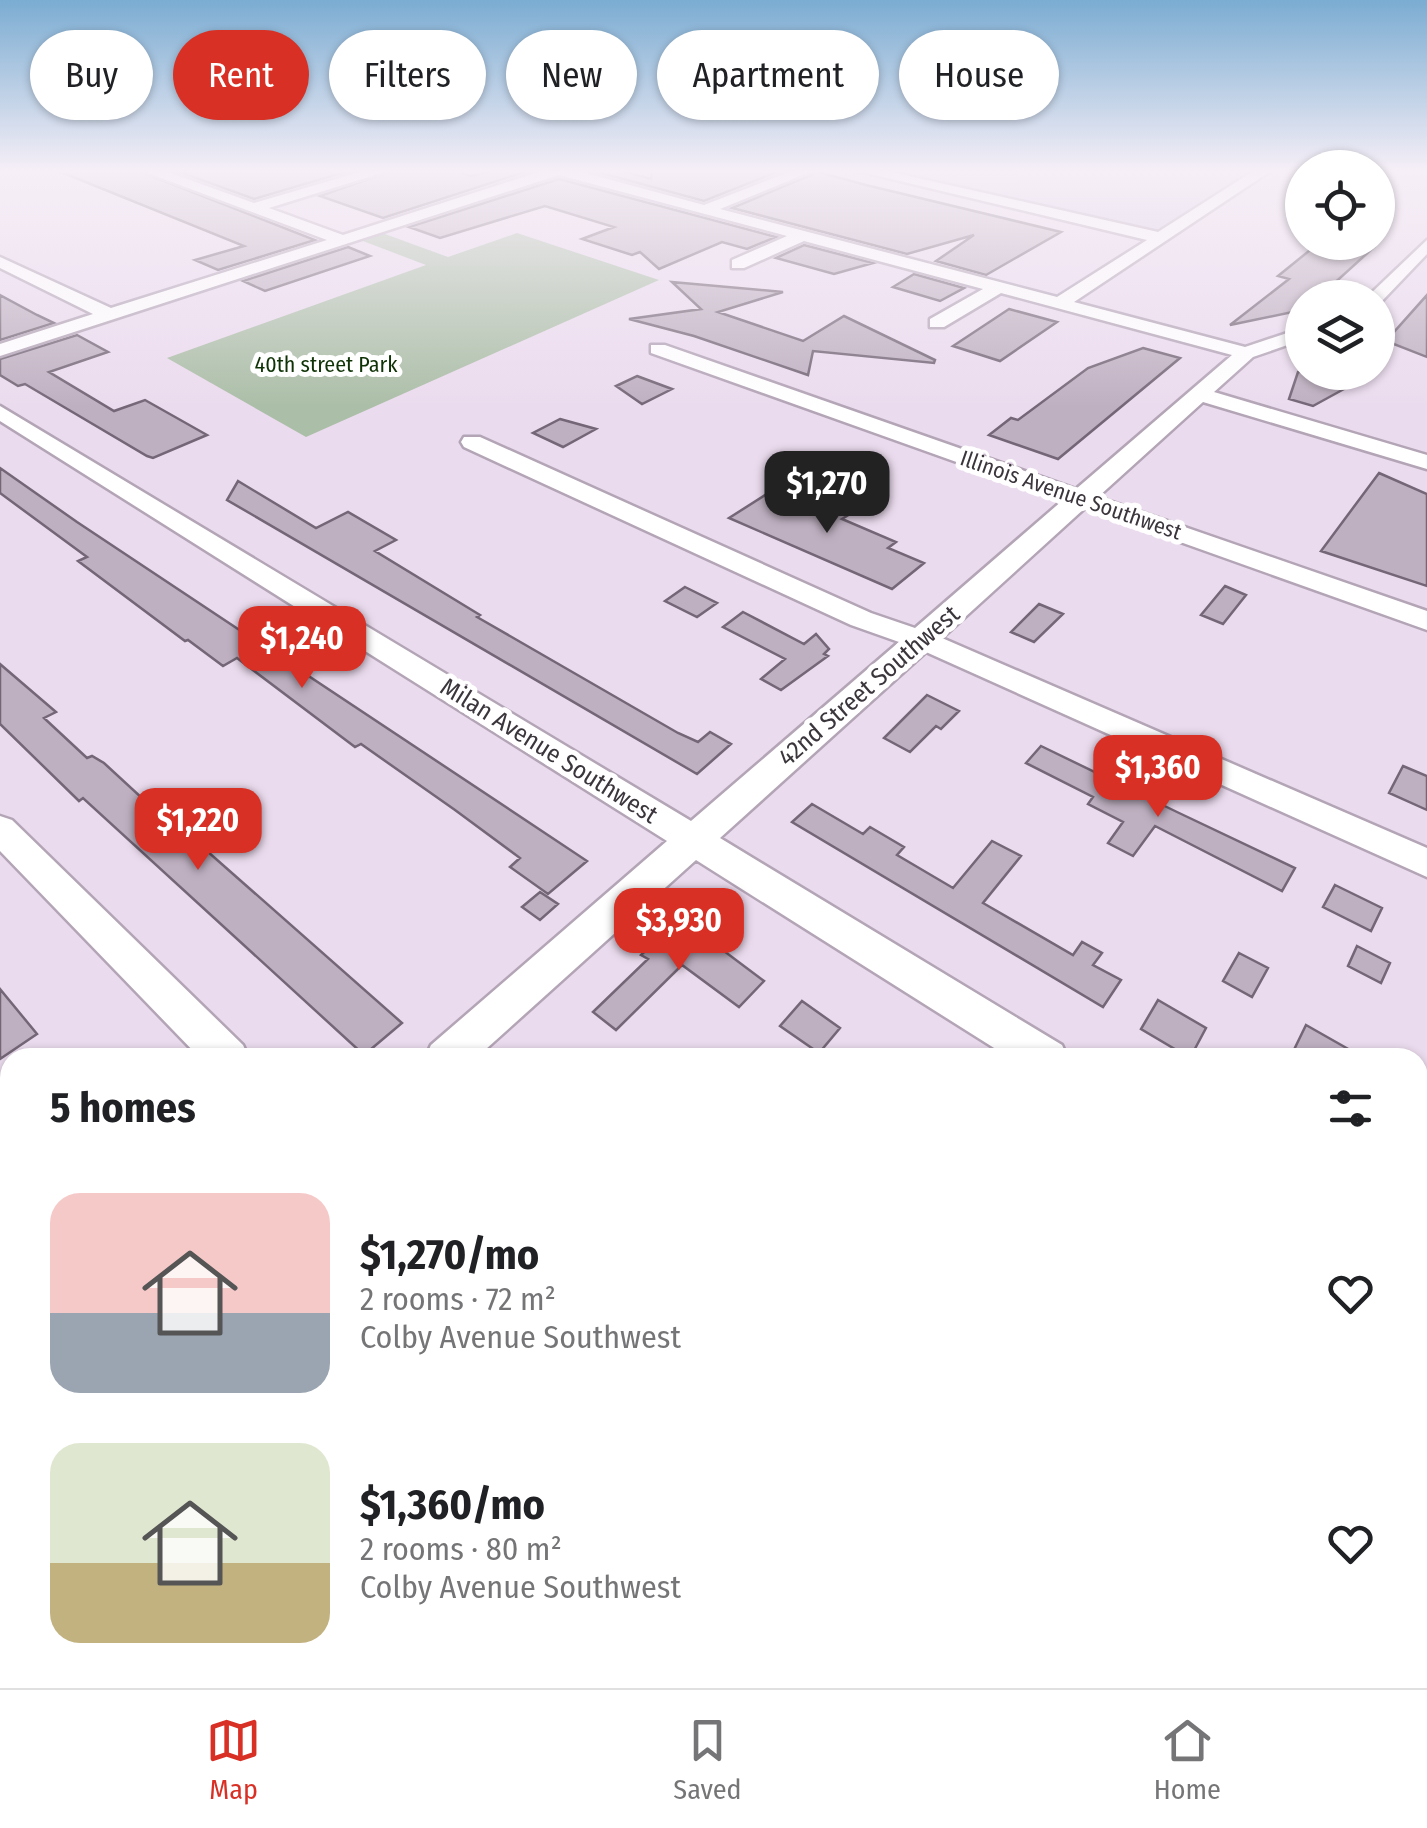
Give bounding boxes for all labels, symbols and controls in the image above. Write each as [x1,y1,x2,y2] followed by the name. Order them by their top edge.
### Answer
[30,30,153,120] chip: Buy
[173,30,309,120] chip: Rent
[329,30,486,120] chip: Filters
[506,30,637,120] chip: New
[657,30,879,120] chip: Apartment
[899,30,1059,120] chip: House
[1285,150,1395,390] map controls
[1285,150,1395,260] button: locate
[1285,280,1395,390] button: layers
[255,351,398,378] park label: 40th street Park
[957,444,1186,546] street label: Illinois Avenue Southwest
[746,451,908,536] pin: $1,270
[786,464,868,502] text: $1,270
[772,599,966,773] street label: 42nd Street Southwest
[221,606,383,691] pin: $1,240
[260,619,344,657] text: $1,240
[435,672,664,831] street label: Milan Avenue Southwest
[1077,735,1239,820] pin: $1,360
[1115,748,1201,786] text: $1,360
[117,788,279,873] pin: $1,220
[157,801,239,839] text: $1,220
[598,888,760,973] pin: $3,930
[636,901,722,939] text: $3,930
[1323,1081,1378,1136] icon: filters
[50,1083,196,1133] text: 5 homes
[360,1230,539,1280] text: $1,270/mo
[130,1233,250,1353] icon: home
[1323,1266,1378,1321] icon: heart
[360,1280,556,1318] text: 2 rooms · 72 m²
[360,1318,681,1356] text: Colby Avenue Southwest
[360,1480,545,1530] text: $1,360/mo
[130,1483,250,1603] icon: home
[1323,1516,1378,1571] icon: heart
[360,1530,562,1568] text: 2 rooms · 80 m²
[360,1568,681,1606] text: Colby Avenue Southwest
[206,1713,261,1806] tab: Map
[673,1713,742,1806] tab: Saved
[1154,1713,1221,1806] tab: Home

